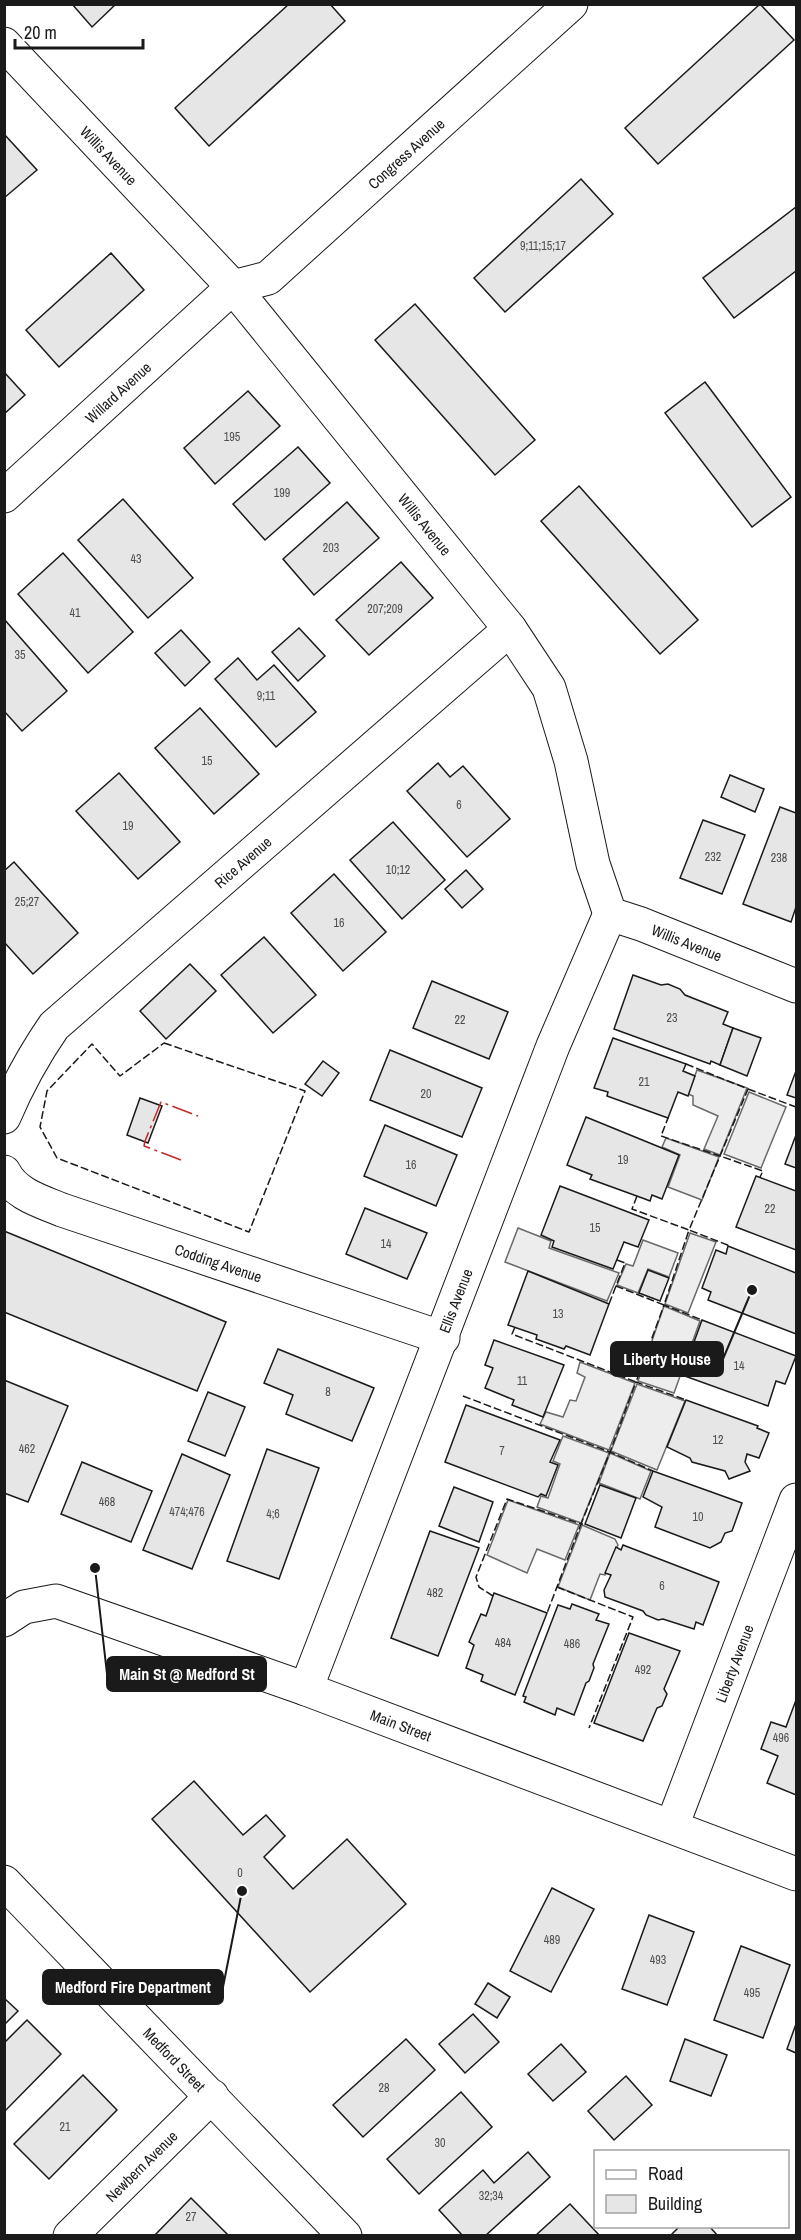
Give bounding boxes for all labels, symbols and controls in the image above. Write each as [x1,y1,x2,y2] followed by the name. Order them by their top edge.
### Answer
[15,12,142,50] scale bar
[24,20,57,45] text: 20 m
[363,113,449,194] street label: Congress Avenue
[76,121,142,190] street label: Willis Avenue
[520,238,566,254] house number: 9;11;15;17
[80,356,155,428] street label: Willard Avenue
[224,429,241,445] house number: 195
[274,485,290,501] house number: 199
[393,489,457,560] street label: Willis Avenue
[323,540,339,556] house number: 203
[131,551,141,567] house number: 43
[367,601,403,617] house number: 207;209
[70,605,81,621] house number: 41
[15,647,26,663] house number: 35
[257,688,276,704] house number: 9;11
[202,753,213,769] house number: 15
[456,797,462,813] house number: 6
[123,818,133,834] house number: 19
[209,831,276,893] street label: Rice Avenue
[705,849,721,865] house number: 232
[771,850,787,866] house number: 238
[386,862,410,878] house number: 10;12
[15,894,40,910] house number: 25;27
[334,915,344,931] house number: 16
[648,919,725,966] street label: Willis Avenue
[667,1010,677,1026] house number: 23
[455,1012,465,1028] house number: 22
[639,1074,650,1090] house number: 21
[421,1086,431,1102] house number: 20
[618,1152,628,1168] house number: 19
[406,1157,416,1173] house number: 16
[765,1201,775,1217] house number: 22
[590,1220,601,1236] house number: 15
[381,1236,392,1252] house number: 14
[172,1238,265,1287] street label: Codding Avenue
[433,1265,477,1336] street label: Ellis Avenue
[553,1306,563,1322] house number: 13
[611,1342,723,1376] callout: Liberty House
[623,1348,711,1370] text: Liberty House
[734,1358,745,1374] house number: 14
[517,1373,528,1389] house number: 11
[325,1384,331,1400] house number: 8
[713,1432,723,1448] house number: 12
[19,1441,35,1457] house number: 462
[499,1443,505,1459] house number: 7
[99,1494,115,1510] house number: 468
[169,1504,205,1520] house number: 474;476
[266,1506,280,1522] house number: 4;6
[693,1509,703,1525] house number: 10
[659,1578,665,1594] house number: 6
[427,1585,443,1601] house number: 482
[709,1621,758,1705] street label: Liberty Avenue
[495,1635,512,1651] house number: 484
[564,1636,580,1652] house number: 486
[107,1657,266,1691] callout: Main St @ Medford St
[635,1662,651,1678] house number: 492
[119,1663,255,1685] text: Main St @ Medford St
[368,1704,435,1746] street label: Main Street
[773,1730,789,1746] house number: 496
[237,1865,243,1881] house number: 0
[544,1932,560,1948] house number: 489
[650,1952,666,1968] house number: 493
[43,1970,223,2004] callout: Medford Fire Department
[55,1976,212,1998] text: Medford Fire Department
[744,1985,761,2001] house number: 495
[139,2023,211,2096] street label: Medford Street
[379,2080,389,2096] house number: 28
[60,2119,71,2135] house number: 21
[101,2125,182,2206] street label: Newbern Avenue
[435,2135,445,2151] house number: 30
[594,2150,789,2228] legend
[648,2161,683,2186] text: Road
[479,2188,504,2204] house number: 32;34
[648,2191,703,2216] text: Building
[186,2209,197,2225] house number: 27

